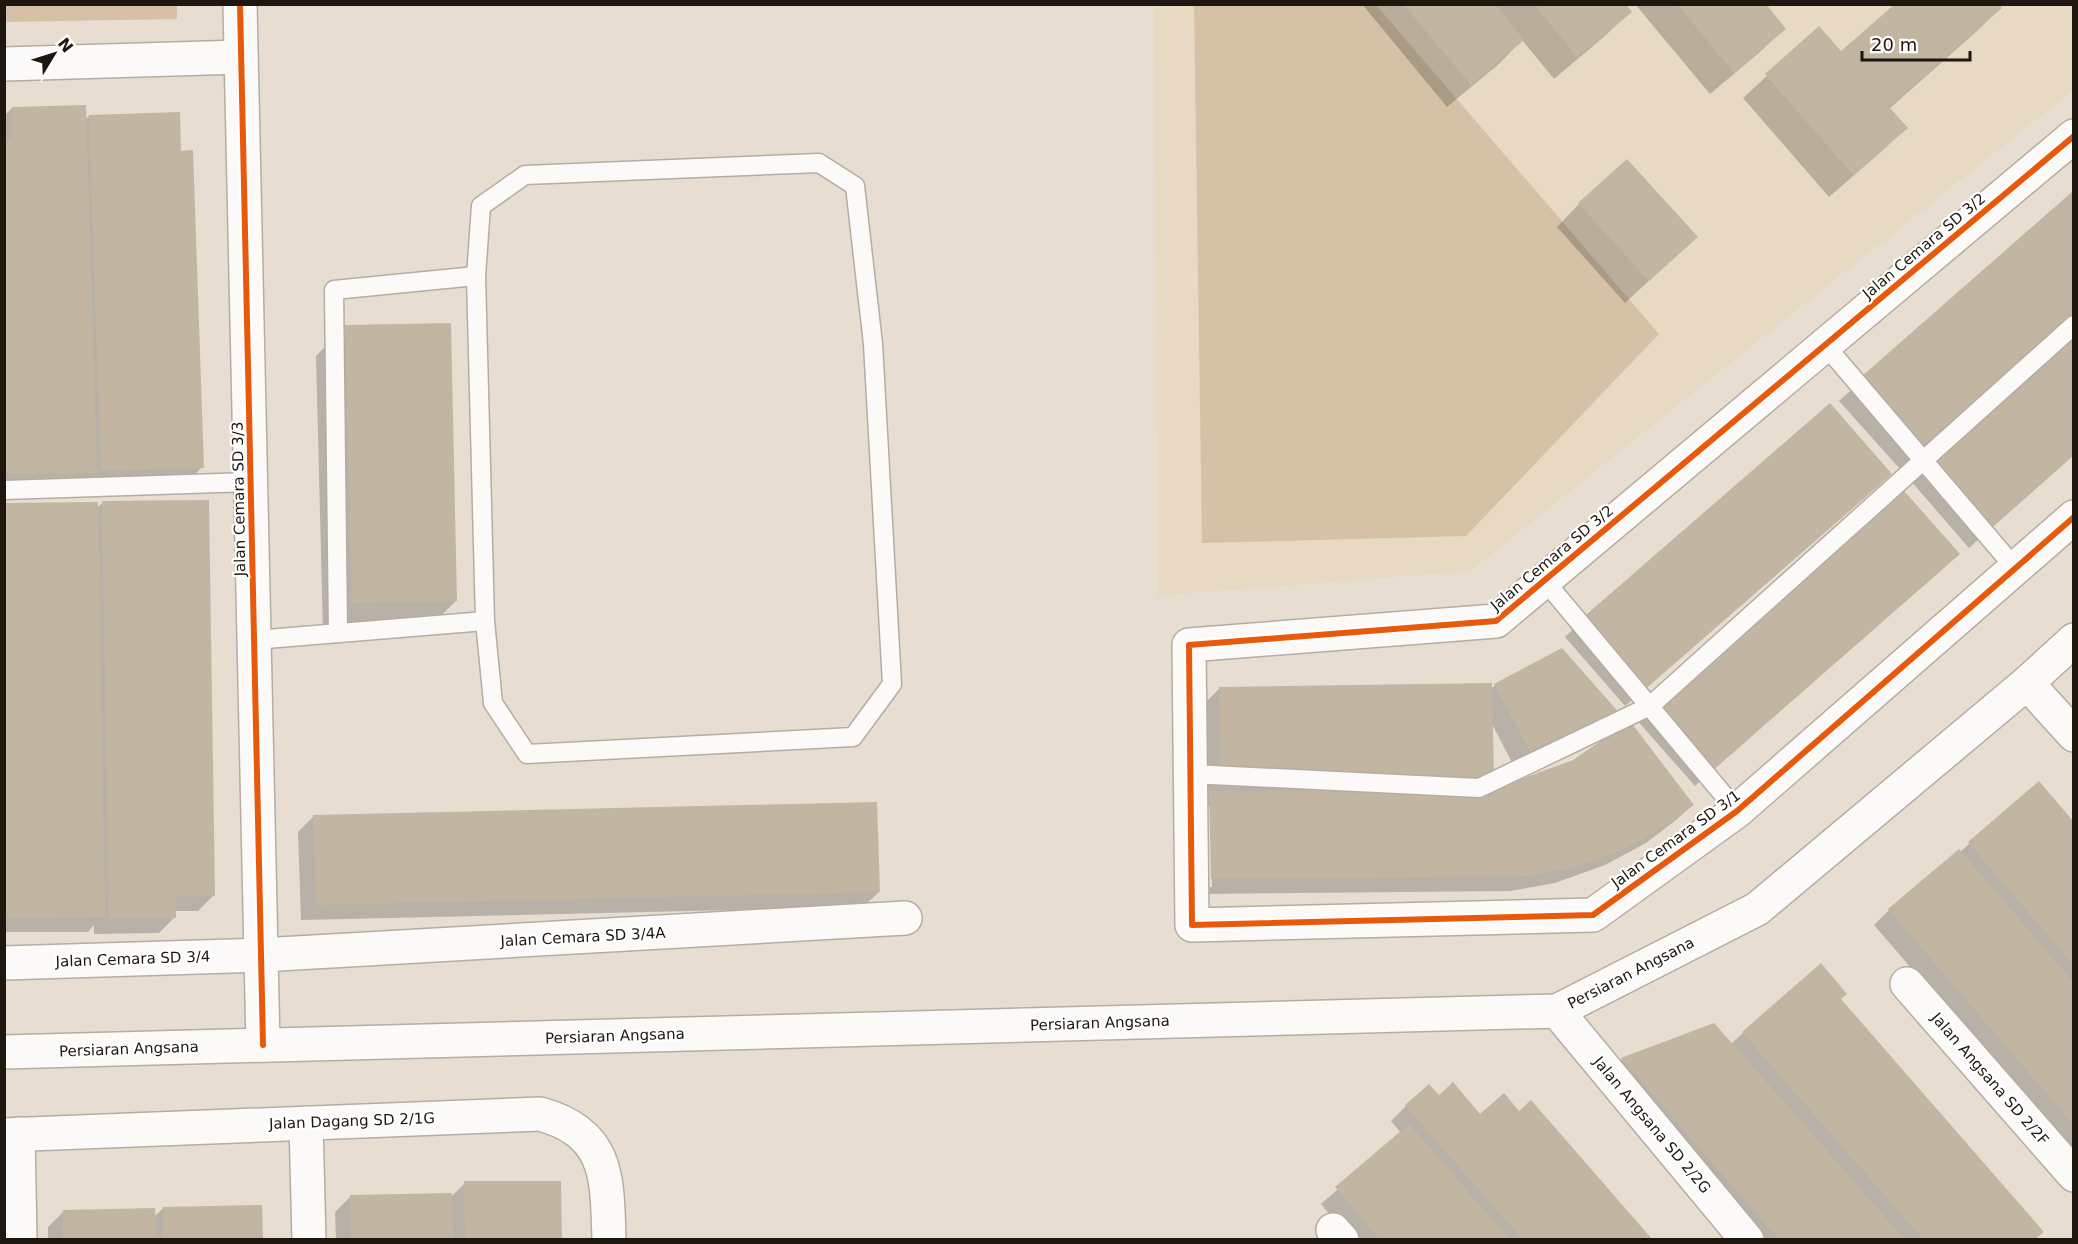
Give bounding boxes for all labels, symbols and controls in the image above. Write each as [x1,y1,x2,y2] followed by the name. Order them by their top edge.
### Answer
[24,24,84,84] north arrow
[1862,24,1970,62] scale bar
[54,34,77,56] text: N
[1871,34,1917,55] text: 20 m
[1858,189,1989,303] street label: Jalan Cemara SD 3/2
[229,421,249,578] street label: Jalan Cemara SD 3/3
[1486,501,1617,615] street label: Jalan Cemara SD 3/2
[1607,786,1744,892] street label: Jalan Cemara SD 3/1
[499,924,667,950] street label: Jalan Cemara SD 3/4A
[1565,933,1697,1013] street label: Persiaran Angsana
[54,947,211,971] street label: Jalan Cemara SD 3/4
[1927,1008,2052,1149] street label: Jalan Angsana SD 2/2F
[1030,1012,1170,1034] street label: Persiaran Angsana
[545,1025,685,1047] street label: Persiaran Angsana
[59,1038,199,1060] street label: Persiaran Angsana
[1589,1052,1714,1197] street label: Jalan Angsana SD 2/2G
[268,1109,435,1133] street label: Jalan Dagang SD 2/1G

